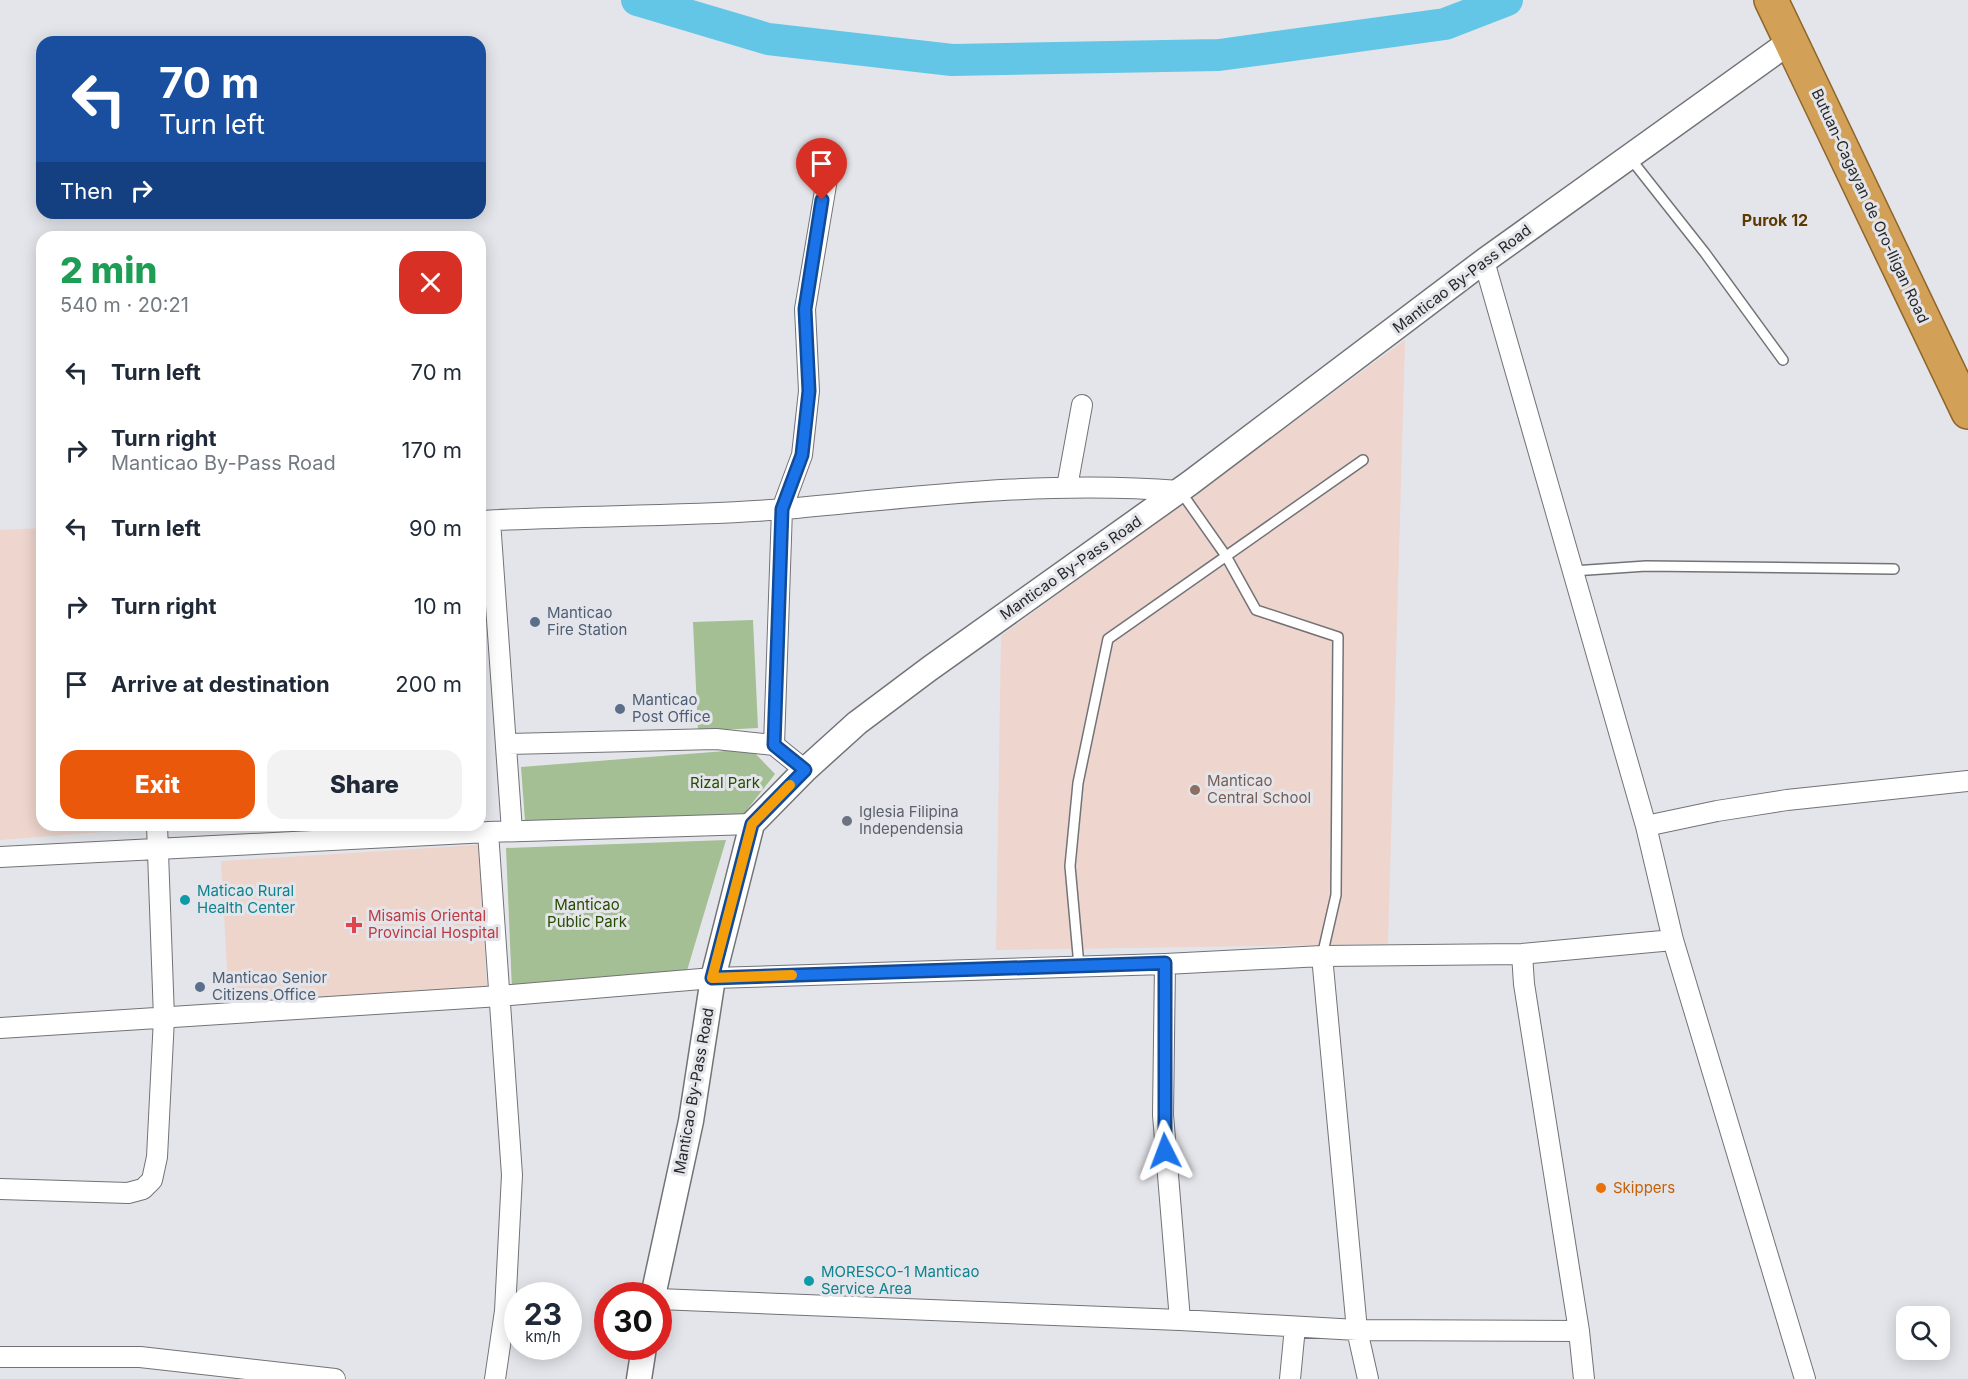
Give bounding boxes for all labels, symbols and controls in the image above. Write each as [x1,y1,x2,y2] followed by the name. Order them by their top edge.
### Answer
[159,57,259,108] text: 70 m
[60,60,138,138] icon: left
[1808,86,1933,326] street label: Butuan-Cagayan de Oro-Iligan Road
[159,108,265,141] text: Turn left
[796,138,847,200] pin
[805,147,838,180] icon: arrive
[125,174,158,207] icon: right
[60,178,113,204] text: Then
[1742,210,1808,230] district label: Purok 12
[1389,220,1535,337] street label: Manticao By-Pass Road
[60,248,157,292] text: 2 min
[399,251,462,314] button: close
[60,293,189,317] text: 540 m · 20:21
[60,356,93,389] icon: left
[111,359,201,385] text: Turn left
[411,359,462,385] text: 70 m
[111,425,217,451] text: Turn right
[60,434,93,467] icon: right
[402,437,462,463] text: 170 m
[111,451,336,475] text: Manticao By-Pass Road
[996,511,1145,624] street label: Manticao By-Pass Road
[60,512,93,545] icon: left
[111,515,201,541] text: Turn left
[409,515,462,541] text: 90 m
[60,590,93,623] icon: right
[111,593,217,619] text: Turn right
[414,593,462,619] text: 10 m
[547,603,627,639] place label: Manticao Fire Station
[528,615,542,629] marker: Manticao Fire Station
[60,668,93,701] icon: arrive
[111,671,330,697] text: Arrive at destination
[395,671,462,697] text: 200 m
[632,690,710,726] place label: Manticao Post Office
[613,702,627,716] marker: Manticao Post Office
[60,750,255,819] button: Exit
[267,750,462,819] button: Share
[1207,771,1311,807] place label: Manticao Central School
[690,773,761,792] park label: Rizal Park
[1188,783,1202,797] marker: Manticao Central School
[859,802,963,838] place label: Iglesia Filipina Independensia
[840,814,854,828] marker: Iglesia Filipina Independensia
[197,881,295,917] place label: Maticao Rural Health Center
[178,893,192,907] marker: Maticao Rural Health Center
[547,895,628,931] park label: Manticao Public Park
[368,906,499,942] place label: Misamis Oriental Provincial Hospital
[345,916,363,934] marker: Misamis Oriental Provincial Hospital
[212,968,328,1004] place label: Manticao Senior Citizens Office
[193,980,207,994] marker: Manticao Senior Citizens Office
[670,1006,717,1176] street label: Manticao By-Pass Road
[1133,1119,1197,1183] position arrow
[1613,1178,1675,1197] place label: Skippers
[1594,1181,1608,1195] marker: Skippers
[821,1262,979,1298] place label: MORESCO-1 Manticao Service Area
[802,1274,816,1288] marker: MORESCO-1 Manticao Service Area
[594,1282,672,1360] speed limit sign: 30
[524,1296,562,1332] text: 23
[1896,1306,1950,1360] map controls
[1896,1306,1950,1360] button: search
[525,1327,561,1346] text: km/h

